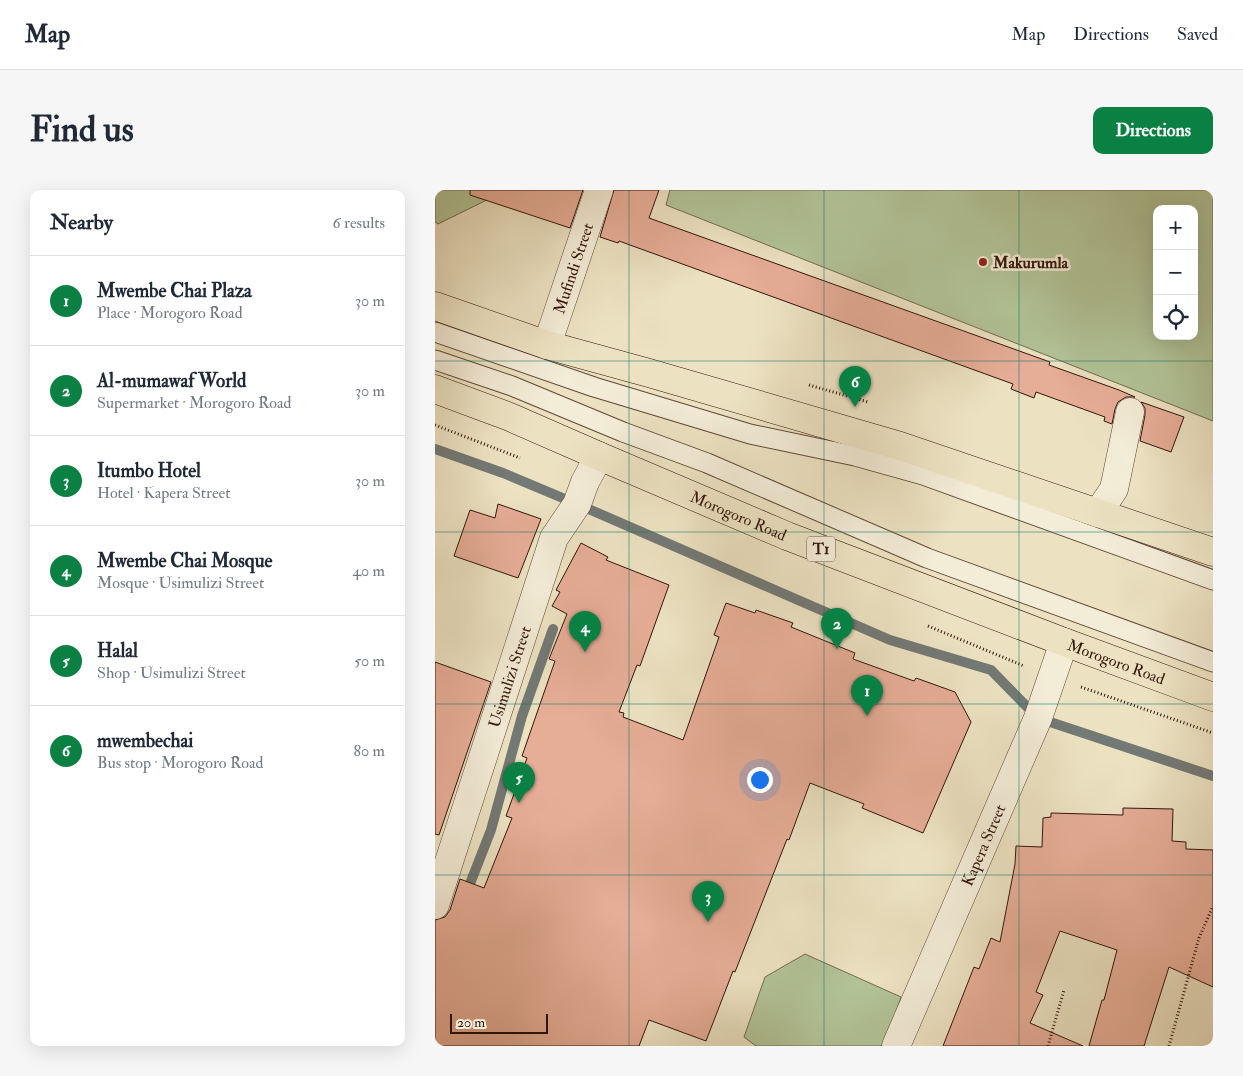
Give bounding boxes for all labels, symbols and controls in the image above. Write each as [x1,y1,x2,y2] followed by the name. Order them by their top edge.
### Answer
[25,19,70,50] text: Map
[1012,23,1045,46] text: Map
[1073,23,1149,46] text: Directions
[1177,23,1218,46] text: Saved
[1093,107,1213,154] button: Directions
[30,108,134,152] text: Find us
[1153,205,1198,340] map controls
[1153,205,1198,250] button: +
[50,209,113,236] text: Nearby
[333,213,385,233] text: 6 results
[549,220,598,317] street label: Mufindi Street
[1153,250,1198,295] button: −
[992,253,1069,273] place label: Makurumla
[977,256,989,268] marker: Makurumla
[97,279,252,303] text: Mwembe Chai Plaza
[63,291,69,311] text: 1
[355,291,385,311] text: 30 m
[1153,295,1198,340] button: locate
[97,303,243,323] text: Place · Morogoro Road
[839,366,871,407] pin: 6
[97,369,246,393] text: Al-mumawaf World
[62,381,70,401] text: 2
[355,381,385,401] text: 30 m
[97,393,291,413] text: Supermarket · Morogoro Road
[97,459,201,483] text: Itumbo Hotel
[63,471,69,491] text: 3
[355,471,385,491] text: 30 m
[97,483,230,503] text: Hotel · Kapera Street
[687,487,789,546] street label: Morogoro Road
[807,536,835,562] road number: T1
[97,549,272,573] text: Mwembe Chai Mosque
[62,561,70,581] text: 4
[352,561,385,581] text: 40 m
[97,573,264,593] text: Mosque · Usimulizi Street
[821,608,853,649] pin: 2
[569,611,601,652] pin: 4
[484,624,536,730] street label: Usimulizi Street
[1065,635,1168,689] street label: Morogoro Road
[97,639,138,663] text: Halal
[62,651,70,671] text: 5
[354,651,385,671] text: 50 m
[97,663,246,683] text: Shop · Usimulizi Street
[851,675,883,716] pin: 1
[97,729,193,753] text: mwembechai
[62,741,70,761] text: 6
[354,741,385,761] text: 80 m
[97,753,263,773] text: Bus stop · Morogoro Road
[503,762,535,803] pin: 5
[747,767,773,793] your location
[957,802,1010,889] street label: Kapera Street
[692,881,724,922] pin: 3
[450,1011,547,1034] scale bar
[457,1014,485,1031] text: 20 m

